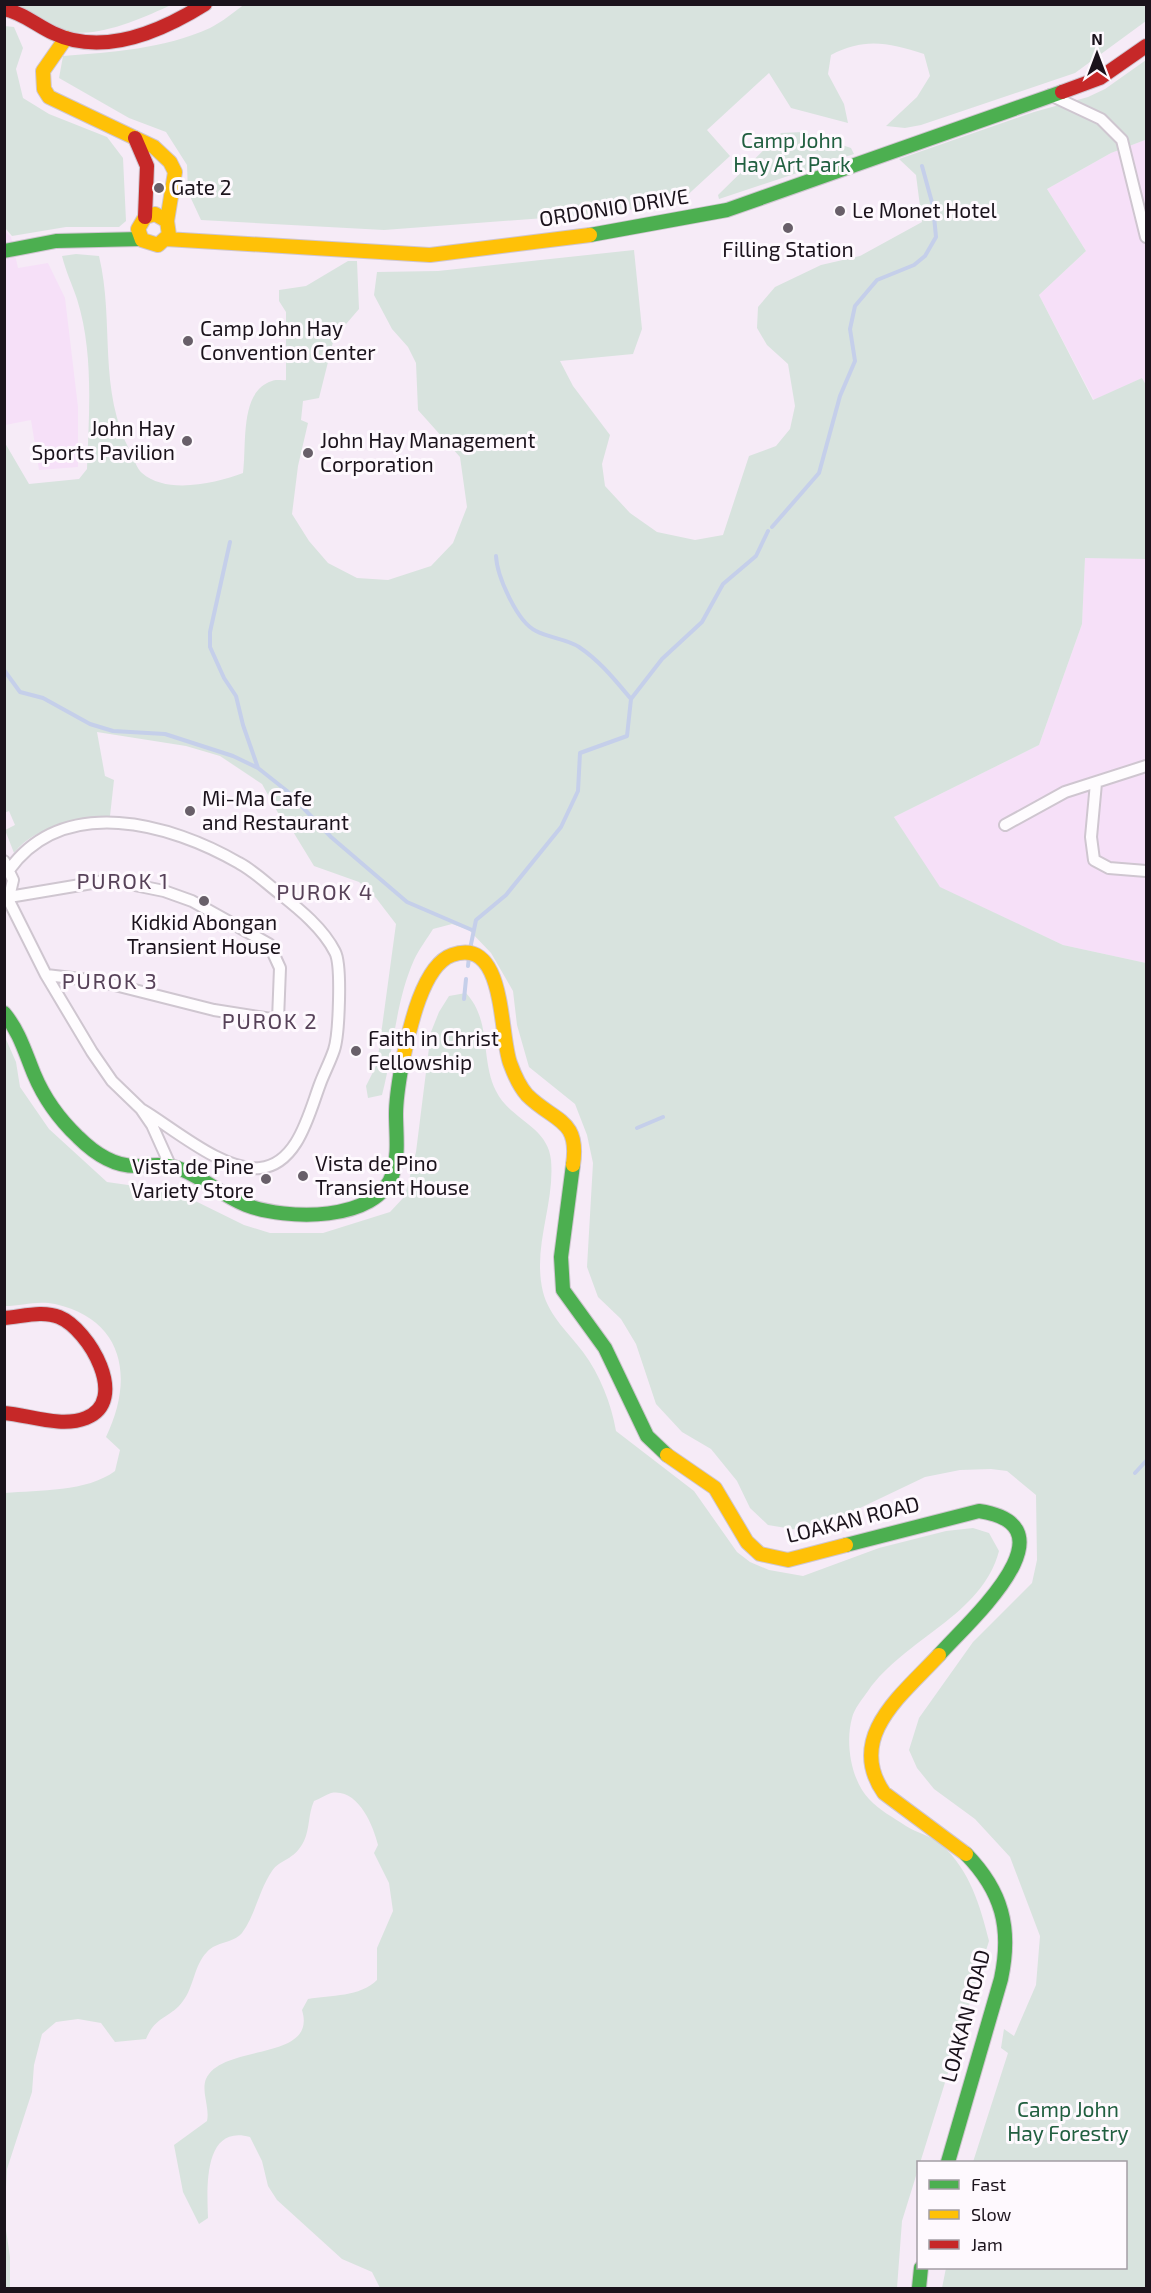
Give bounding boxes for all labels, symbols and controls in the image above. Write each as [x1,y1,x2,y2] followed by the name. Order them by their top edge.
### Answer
[1067,24,1127,84] north arrow
[1091,29,1103,48] text: N
[733,127,851,176] park label: Camp John Hay Art Park
[171,174,231,199] place label: Gate 2
[152,181,166,195] marker: Gate 2
[537,182,690,231] street label: ORDONIO DRIVE
[852,197,997,222] place label: Le Monet Hotel
[833,204,847,218] marker: Le Monet Hotel
[781,221,795,235] marker: Filling Station
[722,236,854,261] place label: Filling Station
[200,315,376,364] place label: Camp John Hay Convention Center
[181,334,195,348] marker: Camp John Hay Convention Center
[32,415,175,464] place label: John Hay Sports Pavilion
[320,427,536,476] place label: John Hay Management Corporation
[180,434,194,448] marker: John Hay Sports Pavilion
[301,446,315,460] marker: John Hay Management Corporation
[202,785,349,834] place label: Mi-Ma Cafe and Restaurant
[183,804,197,818] marker: Mi-Ma Cafe and Restaurant
[77,867,169,893] district label: PUROK 1
[276,878,374,904] district label: PUROK 4
[197,894,211,908] marker: Kidkid Abongan Transient House
[127,909,281,958] place label: Kidkid Abongan Transient House
[62,967,158,993] district label: PUROK 3
[222,1007,318,1033] district label: PUROK 2
[368,1025,499,1074] place label: Faith in Christ Fellowship
[349,1044,363,1058] marker: Faith in Christ Fellowship
[315,1150,469,1199] place label: Vista de Pino Transient House
[131,1153,254,1202] place label: Vista de Pine Variety Store
[296,1169,310,1183] marker: Vista de Pino Transient House
[259,1172,273,1186] marker: Vista de Pine Variety Store
[783,1490,922,1547] street label: LOAKAN ROAD
[935,1947,994,2085] street label: LOAKAN ROAD
[1007,2096,1129,2145] park label: Camp John Hay Forestry
[917,2161,1127,2269] legend
[971,2173,1006,2195] text: Fast
[971,2203,1012,2225] text: Slow
[971,2233,1003,2255] text: Jam

